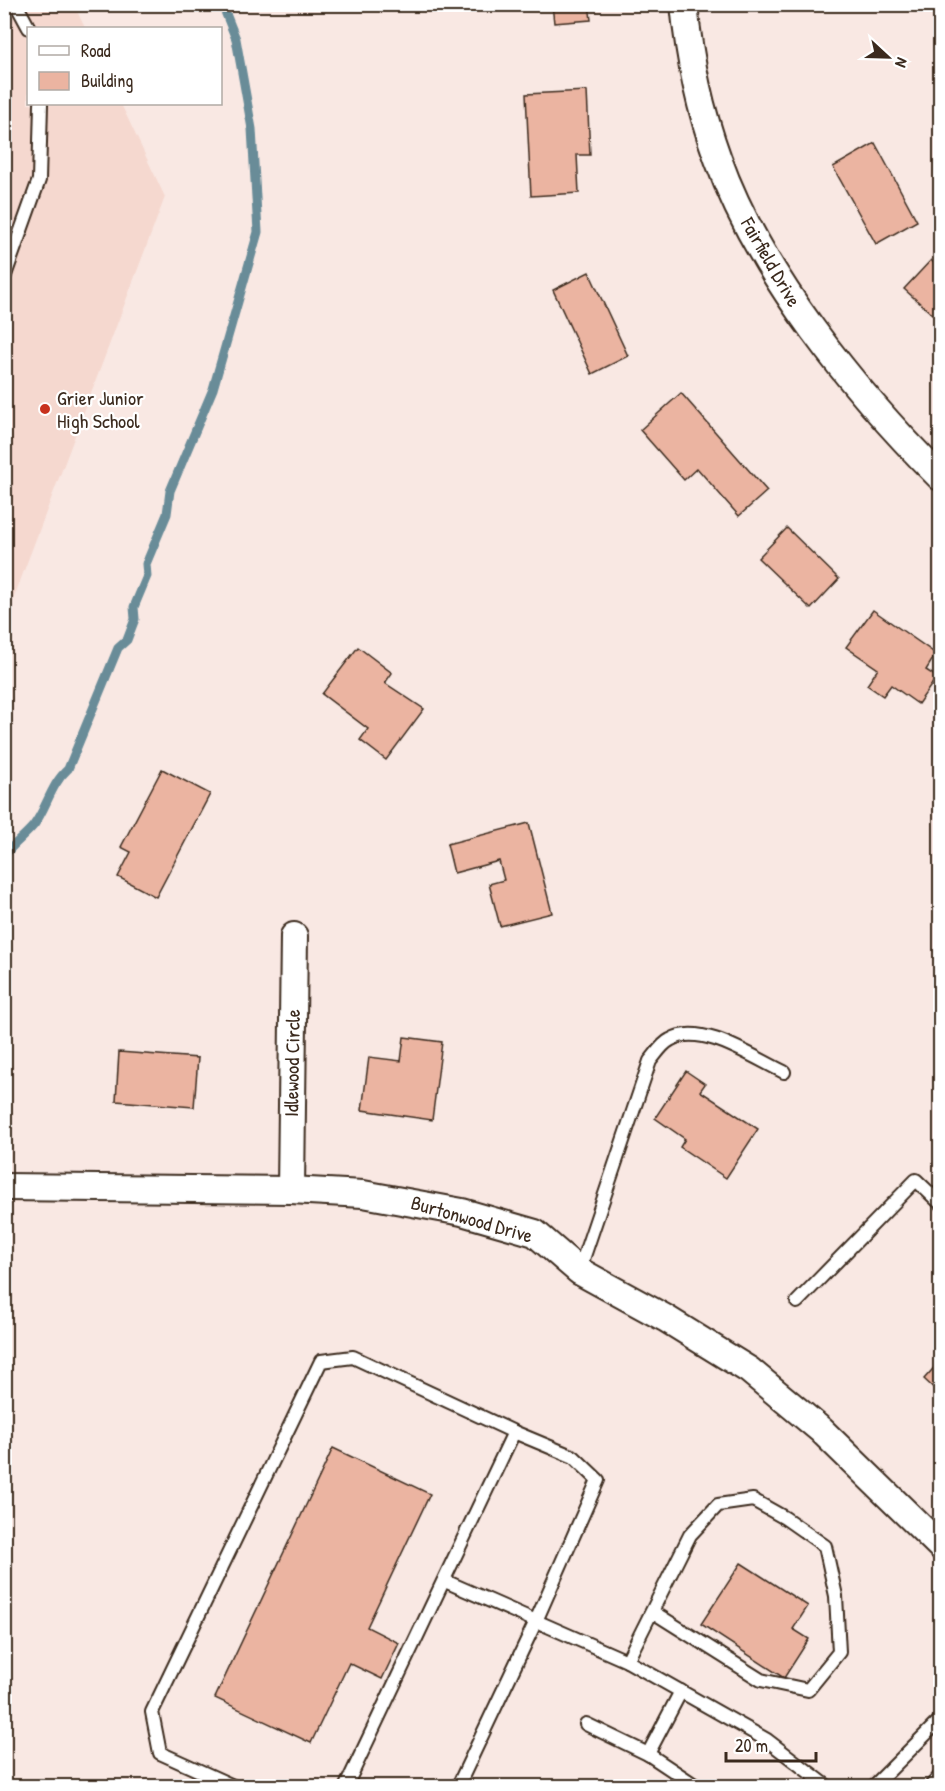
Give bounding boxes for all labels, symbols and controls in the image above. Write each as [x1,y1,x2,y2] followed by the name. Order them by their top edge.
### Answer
[27,27,222,105] legend
[858,27,918,87] north arrow
[81,38,111,63] text: Road
[890,55,914,71] text: N
[81,68,133,93] text: Building
[735,211,808,311] street label: Fairfield Drive
[57,384,144,434] place label: Grier Junior High School
[38,402,52,416] marker: Grier Junior High School
[277,1009,306,1117] street label: Idlewood Circle
[408,1188,536,1249] street label: Burtonwood Drive
[726,1725,816,1763] scale bar
[735,1733,768,1758] text: 20 m

